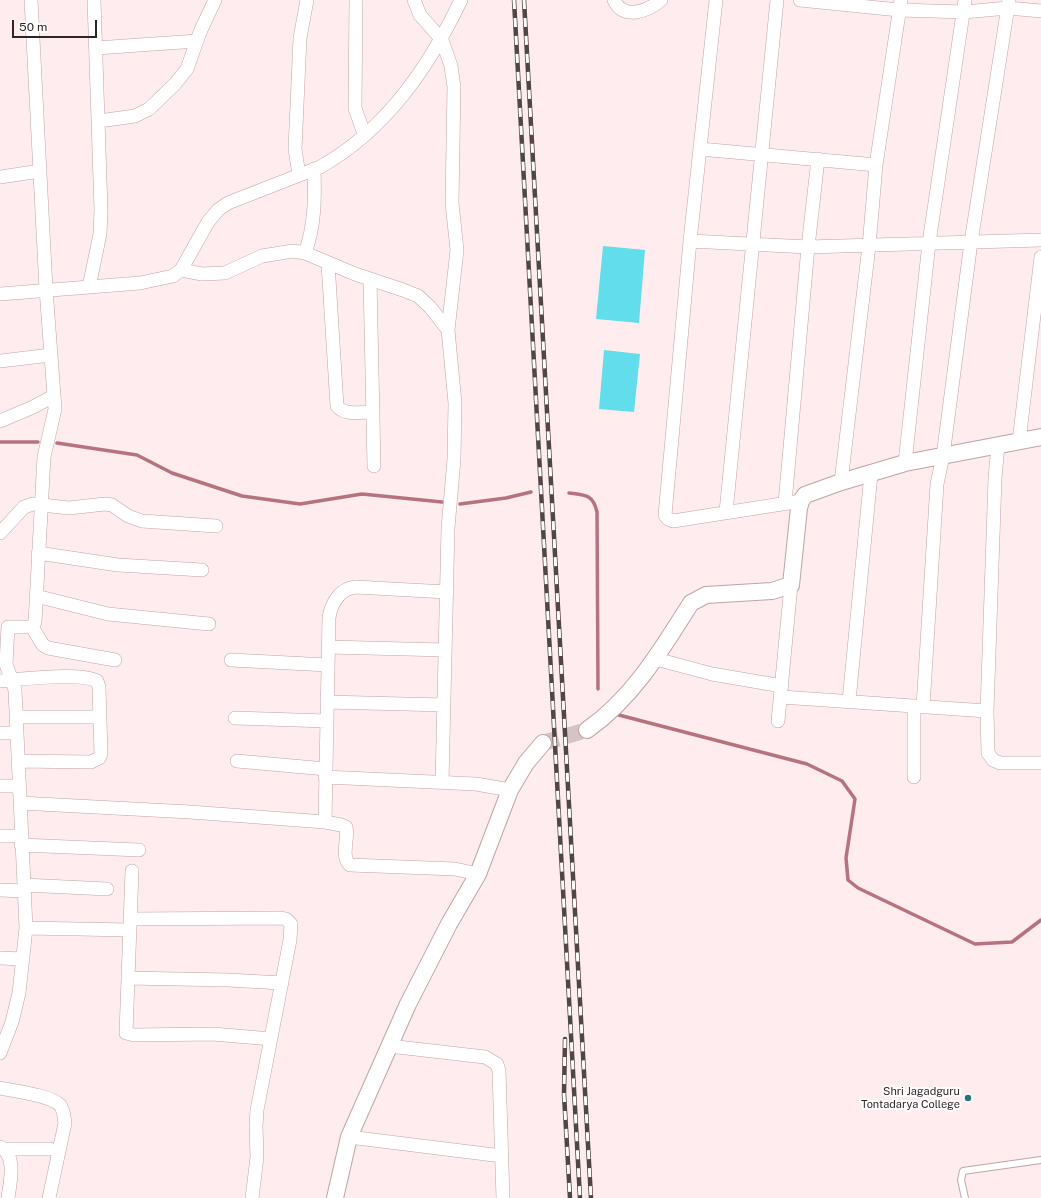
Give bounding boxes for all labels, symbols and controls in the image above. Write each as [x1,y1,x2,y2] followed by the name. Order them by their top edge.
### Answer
[14,12,99,38] scale bar
[19,20,47,34] text: 50 m
[861,1085,960,1111] place label: Shri Jagadguru Tontadarya College
[963,1093,973,1103] marker: Shri Jagadguru Tontadarya College

